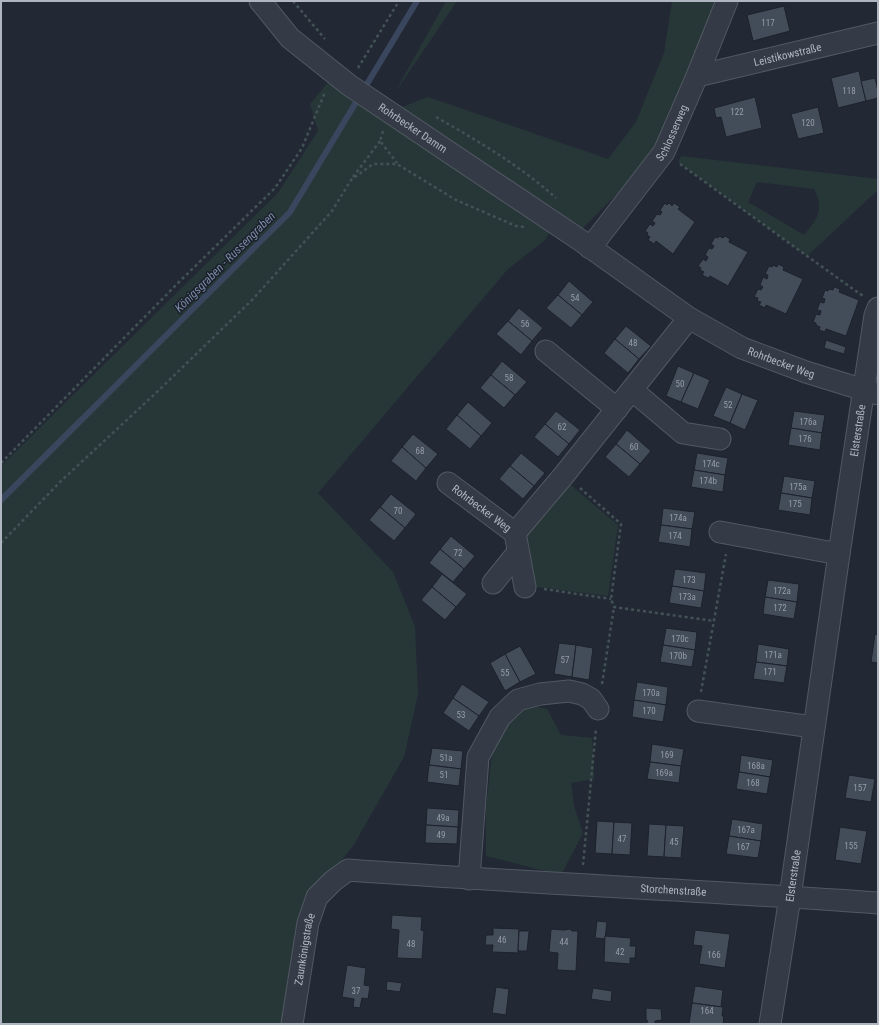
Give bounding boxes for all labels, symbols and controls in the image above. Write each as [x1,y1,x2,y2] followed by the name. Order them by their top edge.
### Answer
[761,18,775,28] house number: 117
[752,40,823,69] street label: Leistikowstraße
[842,86,856,96] house number: 118
[376,100,450,155] street label: Rohrbecker Damm
[653,103,690,164] street label: Schlosserweg
[730,107,744,117] house number: 122
[801,118,815,128] house number: 120
[172,209,278,315] water label: Königsgraben - Russengraben
[571,293,580,303] house number: 54
[521,319,529,329] house number: 56
[629,338,637,348] house number: 48
[746,344,816,381] street label: Rohrbecker Weg
[505,373,513,383] house number: 58
[676,379,684,389] house number: 50
[724,400,733,410] house number: 52
[847,404,868,457] street label: Elsterstraße
[799,417,817,427] house number: 176a
[558,422,567,432] house number: 62
[798,434,812,444] house number: 176
[630,442,638,452] house number: 60
[416,446,424,456] house number: 68
[702,459,720,469] house number: 174c
[699,476,717,486] house number: 174b
[450,482,514,534] street label: Rohrbecker Weg
[789,482,807,492] house number: 175a
[788,499,802,509] house number: 175
[394,506,402,516] house number: 70
[669,513,687,523] house number: 174a
[668,531,682,541] house number: 174
[454,548,463,558] house number: 72
[682,575,696,585] house number: 173
[773,586,791,596] house number: 172a
[678,592,696,602] house number: 173a
[773,603,787,613] house number: 172
[671,634,689,644] house number: 170c
[764,650,782,660] house number: 171a
[669,651,687,661] house number: 170b
[561,655,570,665] house number: 57
[763,667,777,677] house number: 171
[501,668,510,678] house number: 55
[642,688,660,698] house number: 170a
[642,706,656,716] house number: 170
[457,710,465,720] house number: 53
[660,750,674,760] house number: 169
[439,753,453,763] house number: 51a
[747,761,765,771] house number: 168a
[655,768,673,778] house number: 169a
[440,770,448,780] house number: 51
[746,778,760,788] house number: 168
[853,783,867,793] house number: 157
[436,813,450,823] house number: 49a
[737,825,755,835] house number: 167a
[437,830,445,840] house number: 49
[618,834,627,844] house number: 47
[670,837,679,847] house number: 45
[844,841,858,851] house number: 155
[736,842,750,852] house number: 167
[783,849,803,903] street label: Elsterstraße
[640,882,707,898] street label: Storchenstraße
[292,911,318,986] street label: Zaunkönigstraße
[498,935,506,945] house number: 46
[560,937,569,947] house number: 44
[407,939,415,949] house number: 48
[616,947,625,957] house number: 42
[707,950,721,960] house number: 166
[352,986,361,996] house number: 37
[700,1006,714,1016] house number: 164

